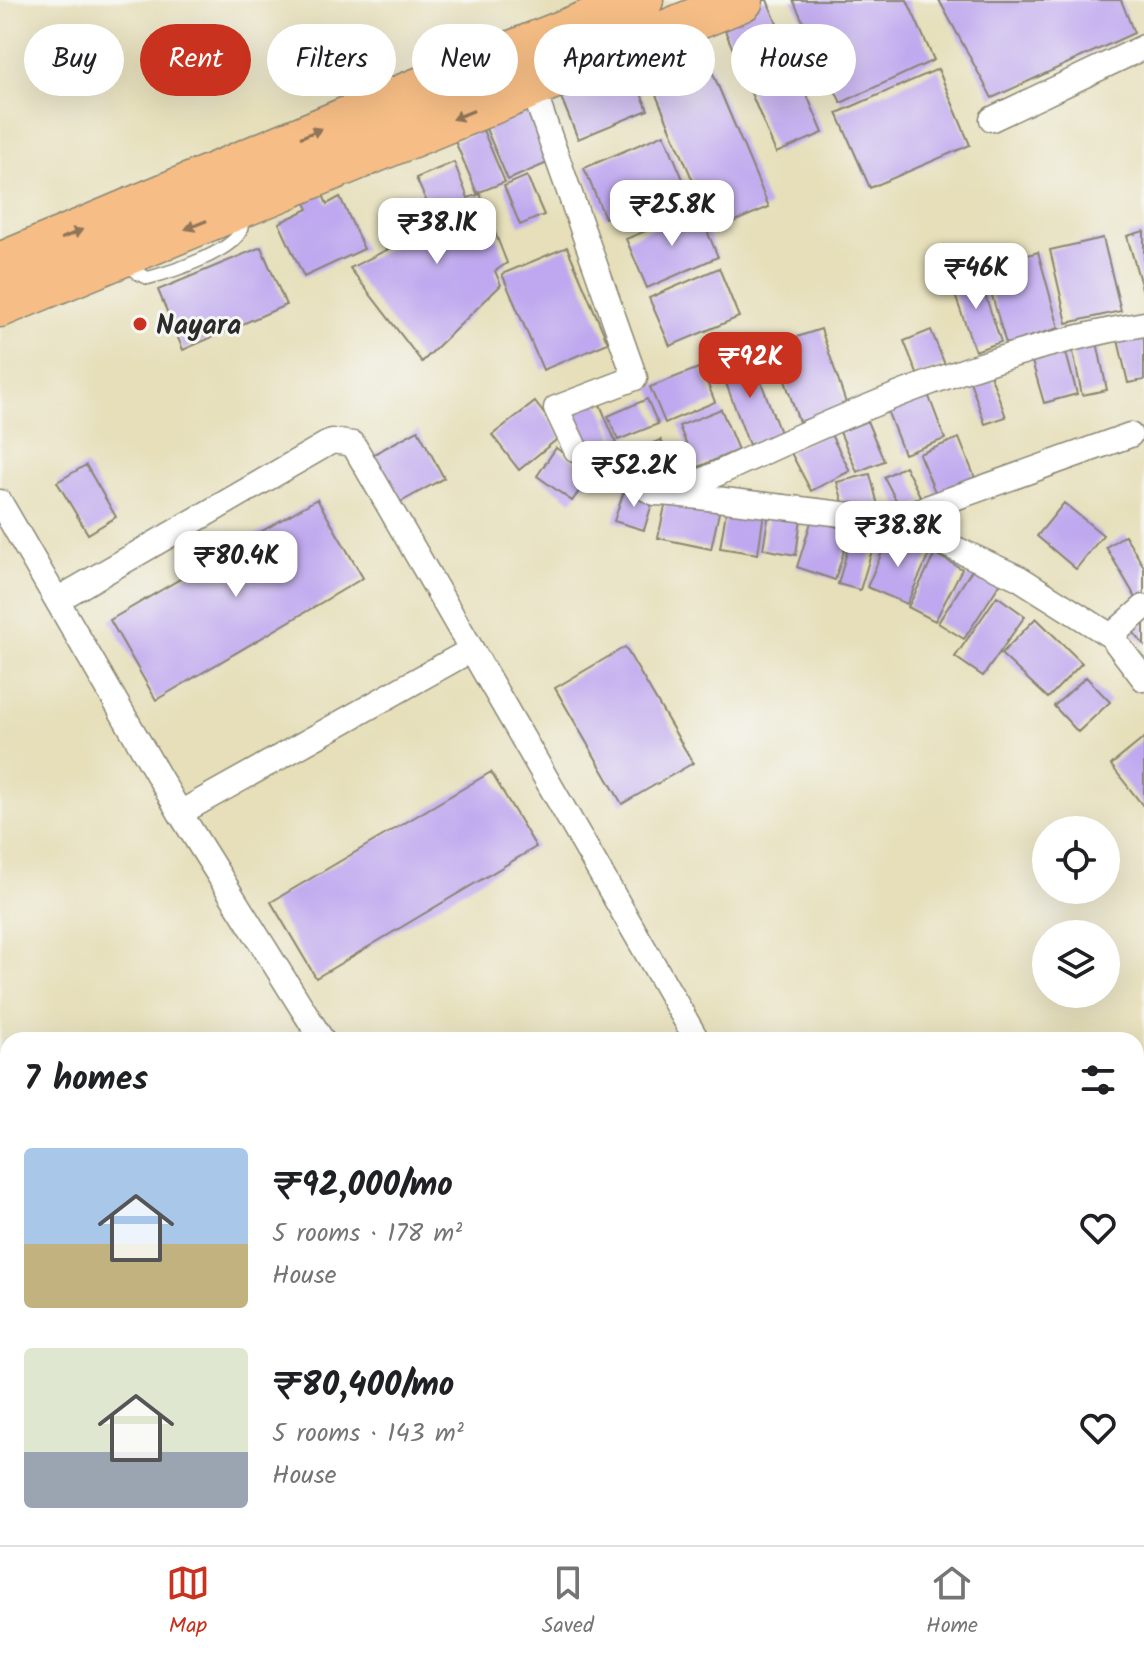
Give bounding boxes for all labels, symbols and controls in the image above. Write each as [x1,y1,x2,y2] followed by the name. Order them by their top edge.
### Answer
[24,24,124,96] chip: Buy
[140,24,251,96] chip: Rent
[267,24,396,96] chip: Filters
[412,24,518,96] chip: New
[534,24,715,96] chip: Apartment
[731,24,856,96] chip: House
[451,109,474,122] one-way arrow
[300,126,323,139] one-way arrow
[607,180,737,248] pin: ₹25.8K
[628,185,716,227] text: ₹25.8K
[372,198,502,266] pin: ₹38.1K
[396,203,478,245] text: ₹38.1K
[184,219,208,232] one-way arrow
[60,227,84,240] one-way arrow
[929,243,1023,311] pin: ₹46K
[943,248,1009,290] text: ₹46K
[156,304,241,349] place label: Nayara
[131,315,149,333] marker: Nayara
[703,332,797,400] pin: ₹92K
[717,337,783,379] text: ₹92K
[569,441,699,509] pin: ₹52.2K
[590,446,678,488] text: ₹52.2K
[833,501,963,569] pin: ₹38.8K
[853,506,943,548] text: ₹38.8K
[171,531,301,599] pin: ₹80.4K
[192,536,280,578] text: ₹80.4K
[1032,816,1120,1008] map controls
[1032,816,1120,904] button: locate
[1032,920,1120,1008] button: layers
[24,1053,148,1107] text: 7 homes
[1076,1058,1120,1102] icon: filters
[272,1159,453,1213] text: ₹92,000/mo
[88,1180,184,1276] icon: home
[1076,1206,1120,1250] icon: heart
[272,1213,462,1255] text: 5 rooms · 178 m²
[272,1255,336,1297] text: House
[272,1359,454,1413] text: ₹80,400/mo
[88,1380,184,1476] icon: home
[1076,1406,1120,1450] icon: heart
[272,1413,464,1455] text: 5 rooms · 143 m²
[272,1455,336,1497] text: House
[166,1561,210,1644] tab: Map
[542,1561,594,1644] tab: Saved
[926,1561,978,1644] tab: Home

